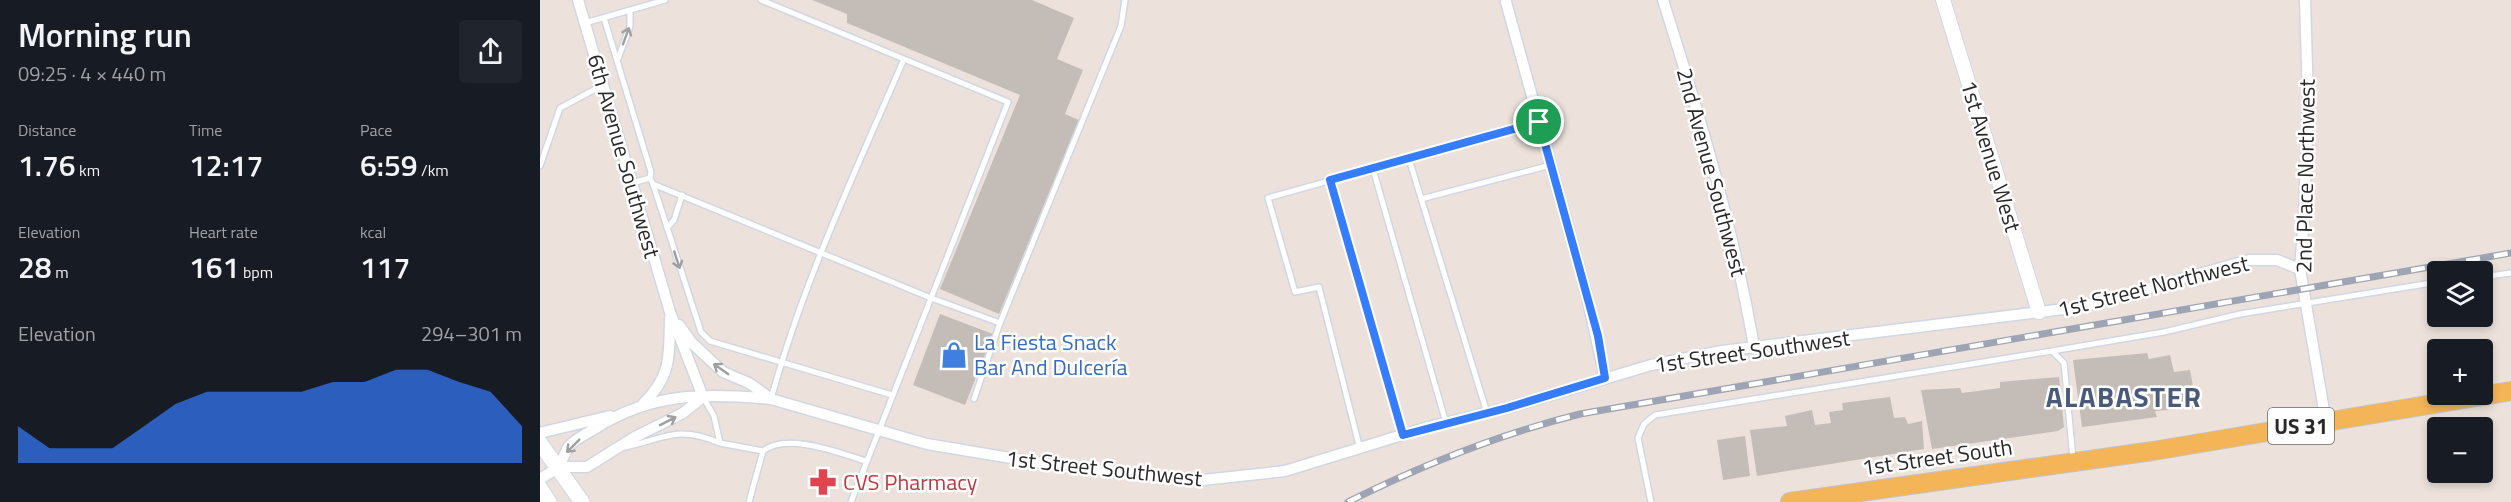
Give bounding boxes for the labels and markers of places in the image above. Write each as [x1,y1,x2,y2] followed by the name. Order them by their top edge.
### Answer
[1513,96,1564,147] pin
[974,325,1127,384] place label: La Fiesta Snack Bar And Dulcería
[939,340,969,370] shop icon: La Fiesta Snack Bar And Dulcería
[843,465,978,499] place label: CVS Pharmacy
[808,467,838,497] pharmacy icon: CVS Pharmacy

